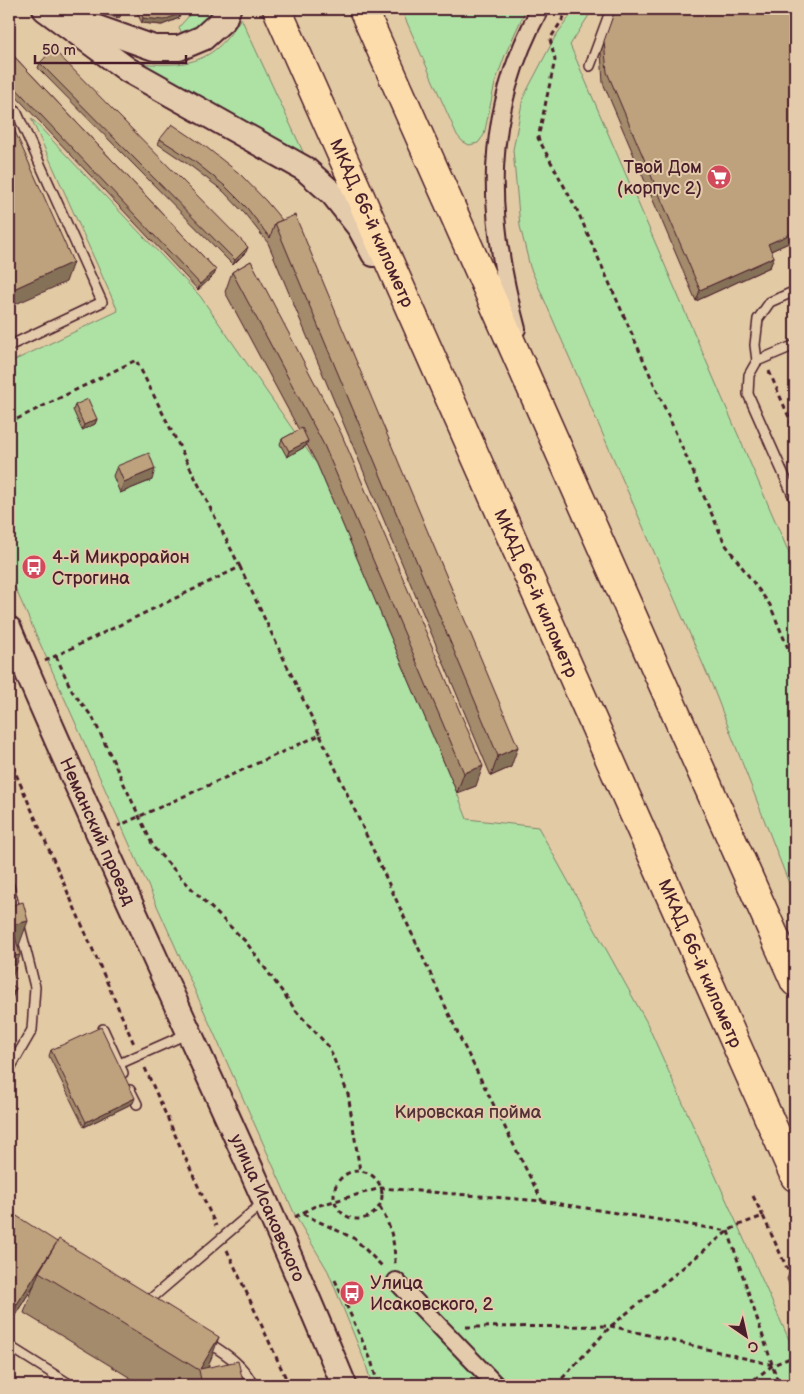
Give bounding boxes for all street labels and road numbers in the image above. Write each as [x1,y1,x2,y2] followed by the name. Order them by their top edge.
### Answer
[325,136,418,311] street label: МКАД, 66-й километр
[489,506,582,681] street label: МКАД, 66-й километр
[55,755,140,909] street label: Неманский проезд
[653,876,746,1051] street label: МКАД, 66-й километр
[226,1131,309,1285] street label: улица Исаковского

